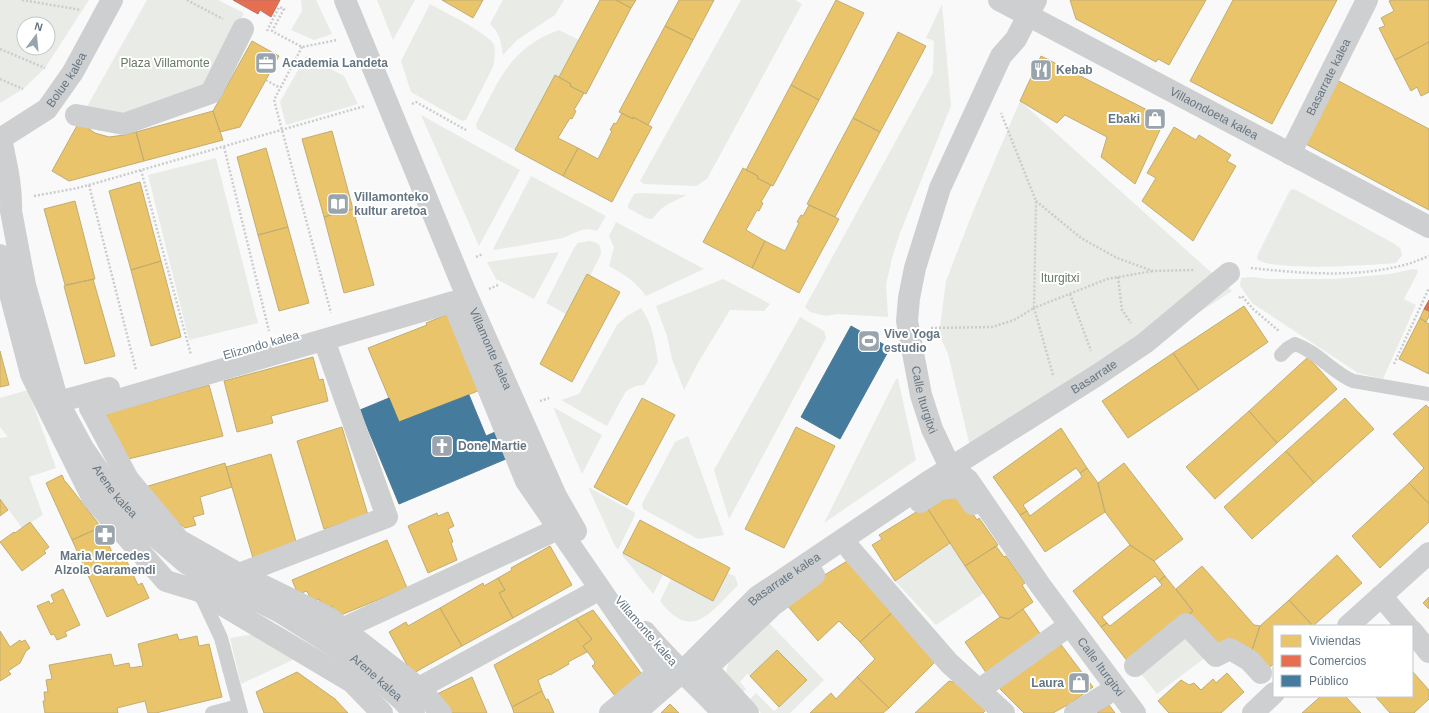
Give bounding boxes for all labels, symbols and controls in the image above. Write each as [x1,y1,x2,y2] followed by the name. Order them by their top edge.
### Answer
[16,16,56,56] north arrow
[33,20,44,33] text: N
[1303,36,1354,118] street label: Basarrate kalea
[43,50,90,110] street label: Bolue kalea
[253,50,279,76] office icon: Academia Landeta
[120,56,210,70] park label: Plaza Villamonte
[282,56,388,70] place label: Academia Landeta
[1028,57,1054,83] restaurant icon: Kebab
[1056,63,1093,77] place label: Kebab
[1167,84,1261,143] street label: Villaondoeta kalea
[1142,106,1168,132] shop icon: Ebaki
[1108,112,1140,126] place label: Ebaki
[354,190,428,218] place label: Villamonteko kultur aretoa
[325,191,351,217] library icon: Villamonteko kultur aretoa
[1041,271,1079,285] park label: Iturgitxi
[466,306,515,392] street label: Villamonte kalea
[222,327,301,362] street label: Elizondo kalea
[884,327,940,355] place label: Vive Yoga estudio
[856,328,882,354] sports icon: Vive Yoga estudio
[1068,357,1120,397] street label: Basarrate
[909,365,940,436] street label: Calle Iturgitxi
[429,433,455,459] church icon: Done Martie
[458,439,527,453] place label: Done Martie
[90,462,141,521] street label: Arene kalea
[92,522,118,548] pharmacy icon: Maria Mercedes Alzola Garamendi
[54,549,156,577] place label: Maria Mercedes Alzola Garamendi
[745,549,823,609] street label: Basarrate kalea
[612,593,680,669] street label: Villamonte kalea
[1273,625,1413,697] legend
[1309,634,1361,648] text: Viviendas
[1074,635,1127,699] street label: Calle Iturgitxi
[348,651,405,704] street label: Arene kalea
[1309,654,1366,668] text: Comercios
[1066,670,1092,696] shop icon: Laura
[1309,674,1349,688] text: Público
[1031,676,1064,690] place label: Laura

